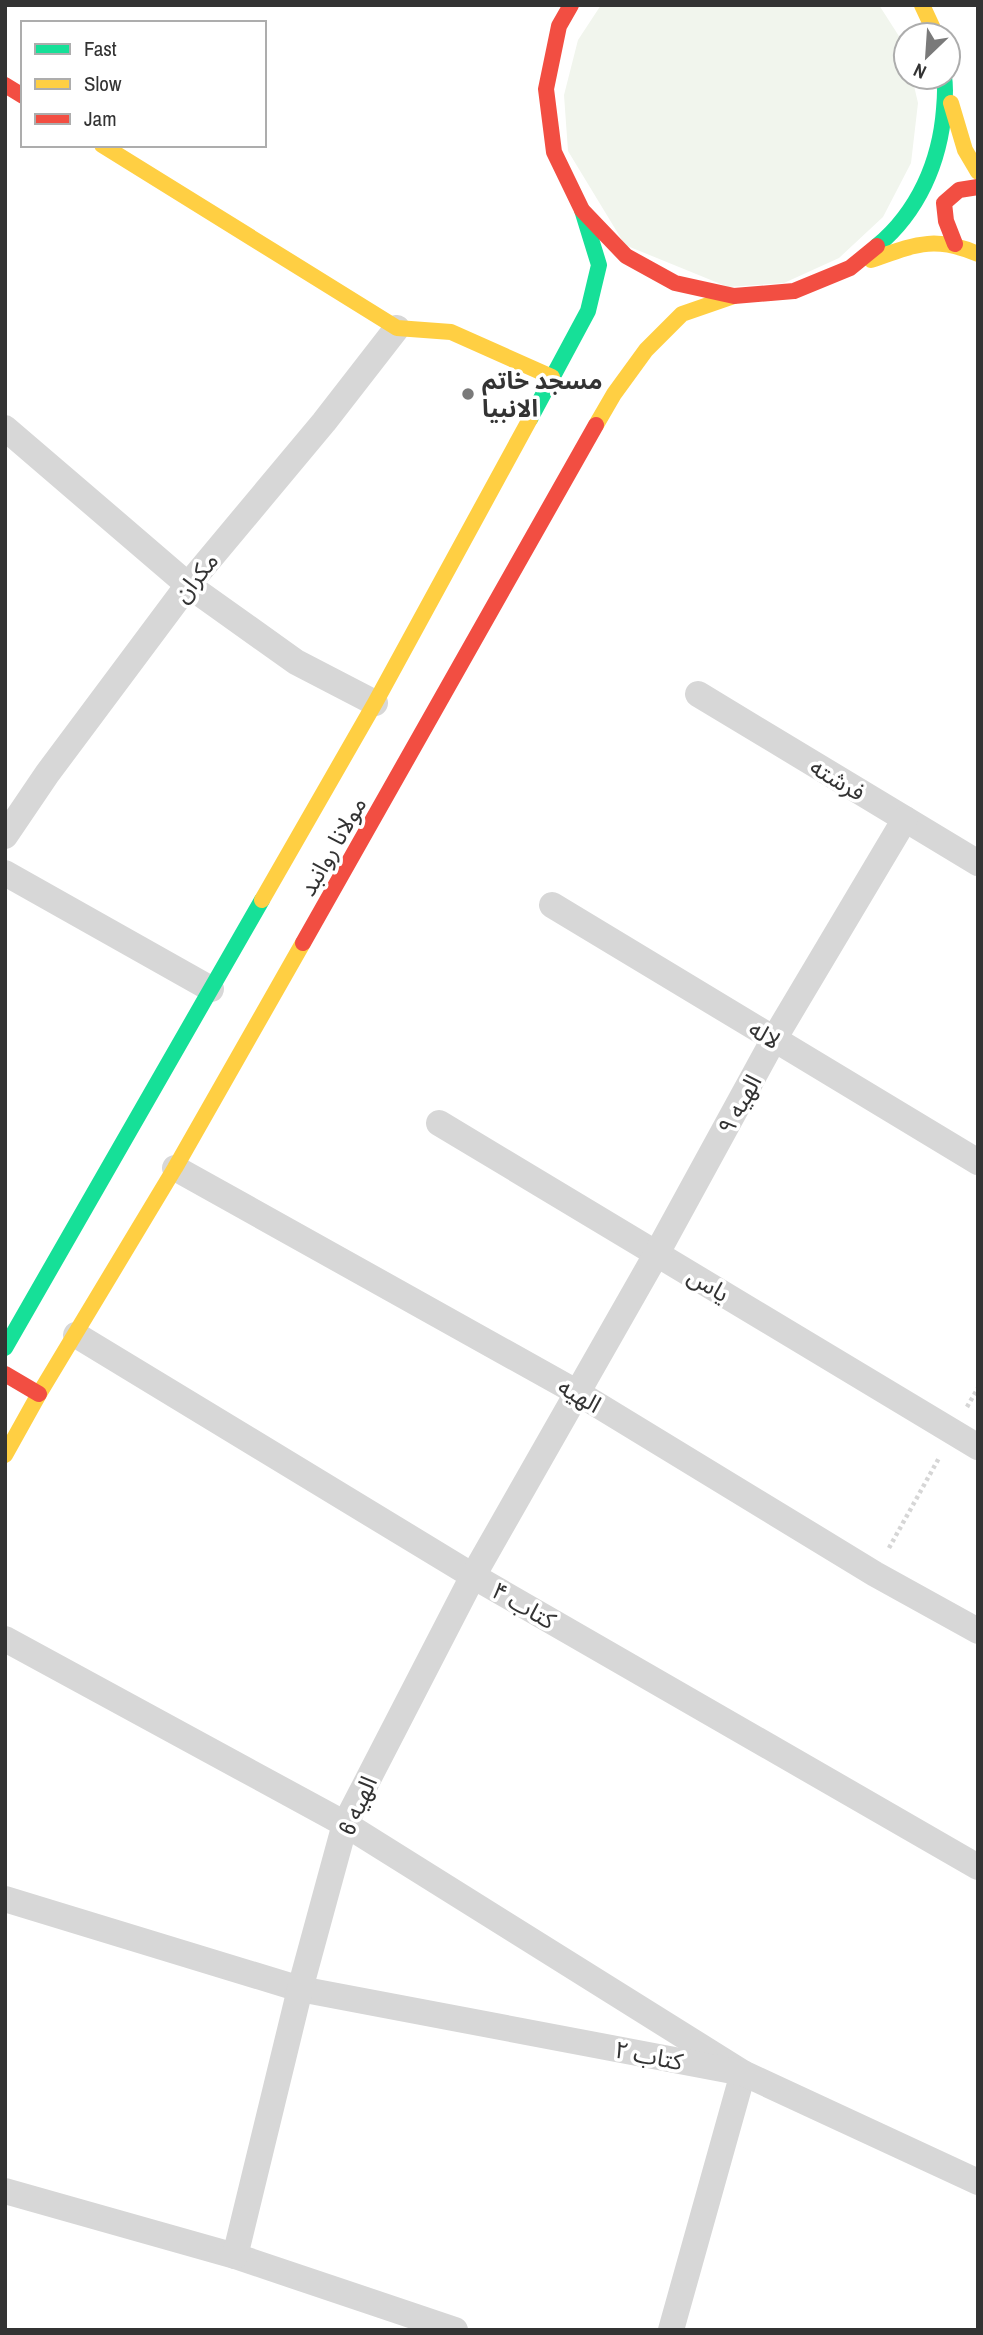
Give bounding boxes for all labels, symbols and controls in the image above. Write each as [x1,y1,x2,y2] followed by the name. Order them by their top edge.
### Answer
[21,21,266,147] legend
[892,21,962,91] north arrow
[84,34,117,63] text: Fast
[909,57,930,86] text: N
[84,69,122,98] text: Slow
[84,104,117,133] text: Jam
[482,364,603,424] place label: مسجد خاتم الانبیا
[460,386,476,402] marker: مسجد خاتم الانبیا
[165,545,225,609] street label: مکران
[804,750,872,808] street label: فرشته
[291,791,373,901] street label: مولانا روانبد
[743,1012,787,1056] street label: لاله
[710,1068,768,1140] street label: الهیه ۹
[682,1259,736,1309] street label: یاس
[553,1370,607,1420] street label: الهیه
[486,1574,563,1637] street label: کتاب ۴
[330,1771,384,1839] street label: الهیه 6
[612,2033,687,2077] street label: کتاب ۲

